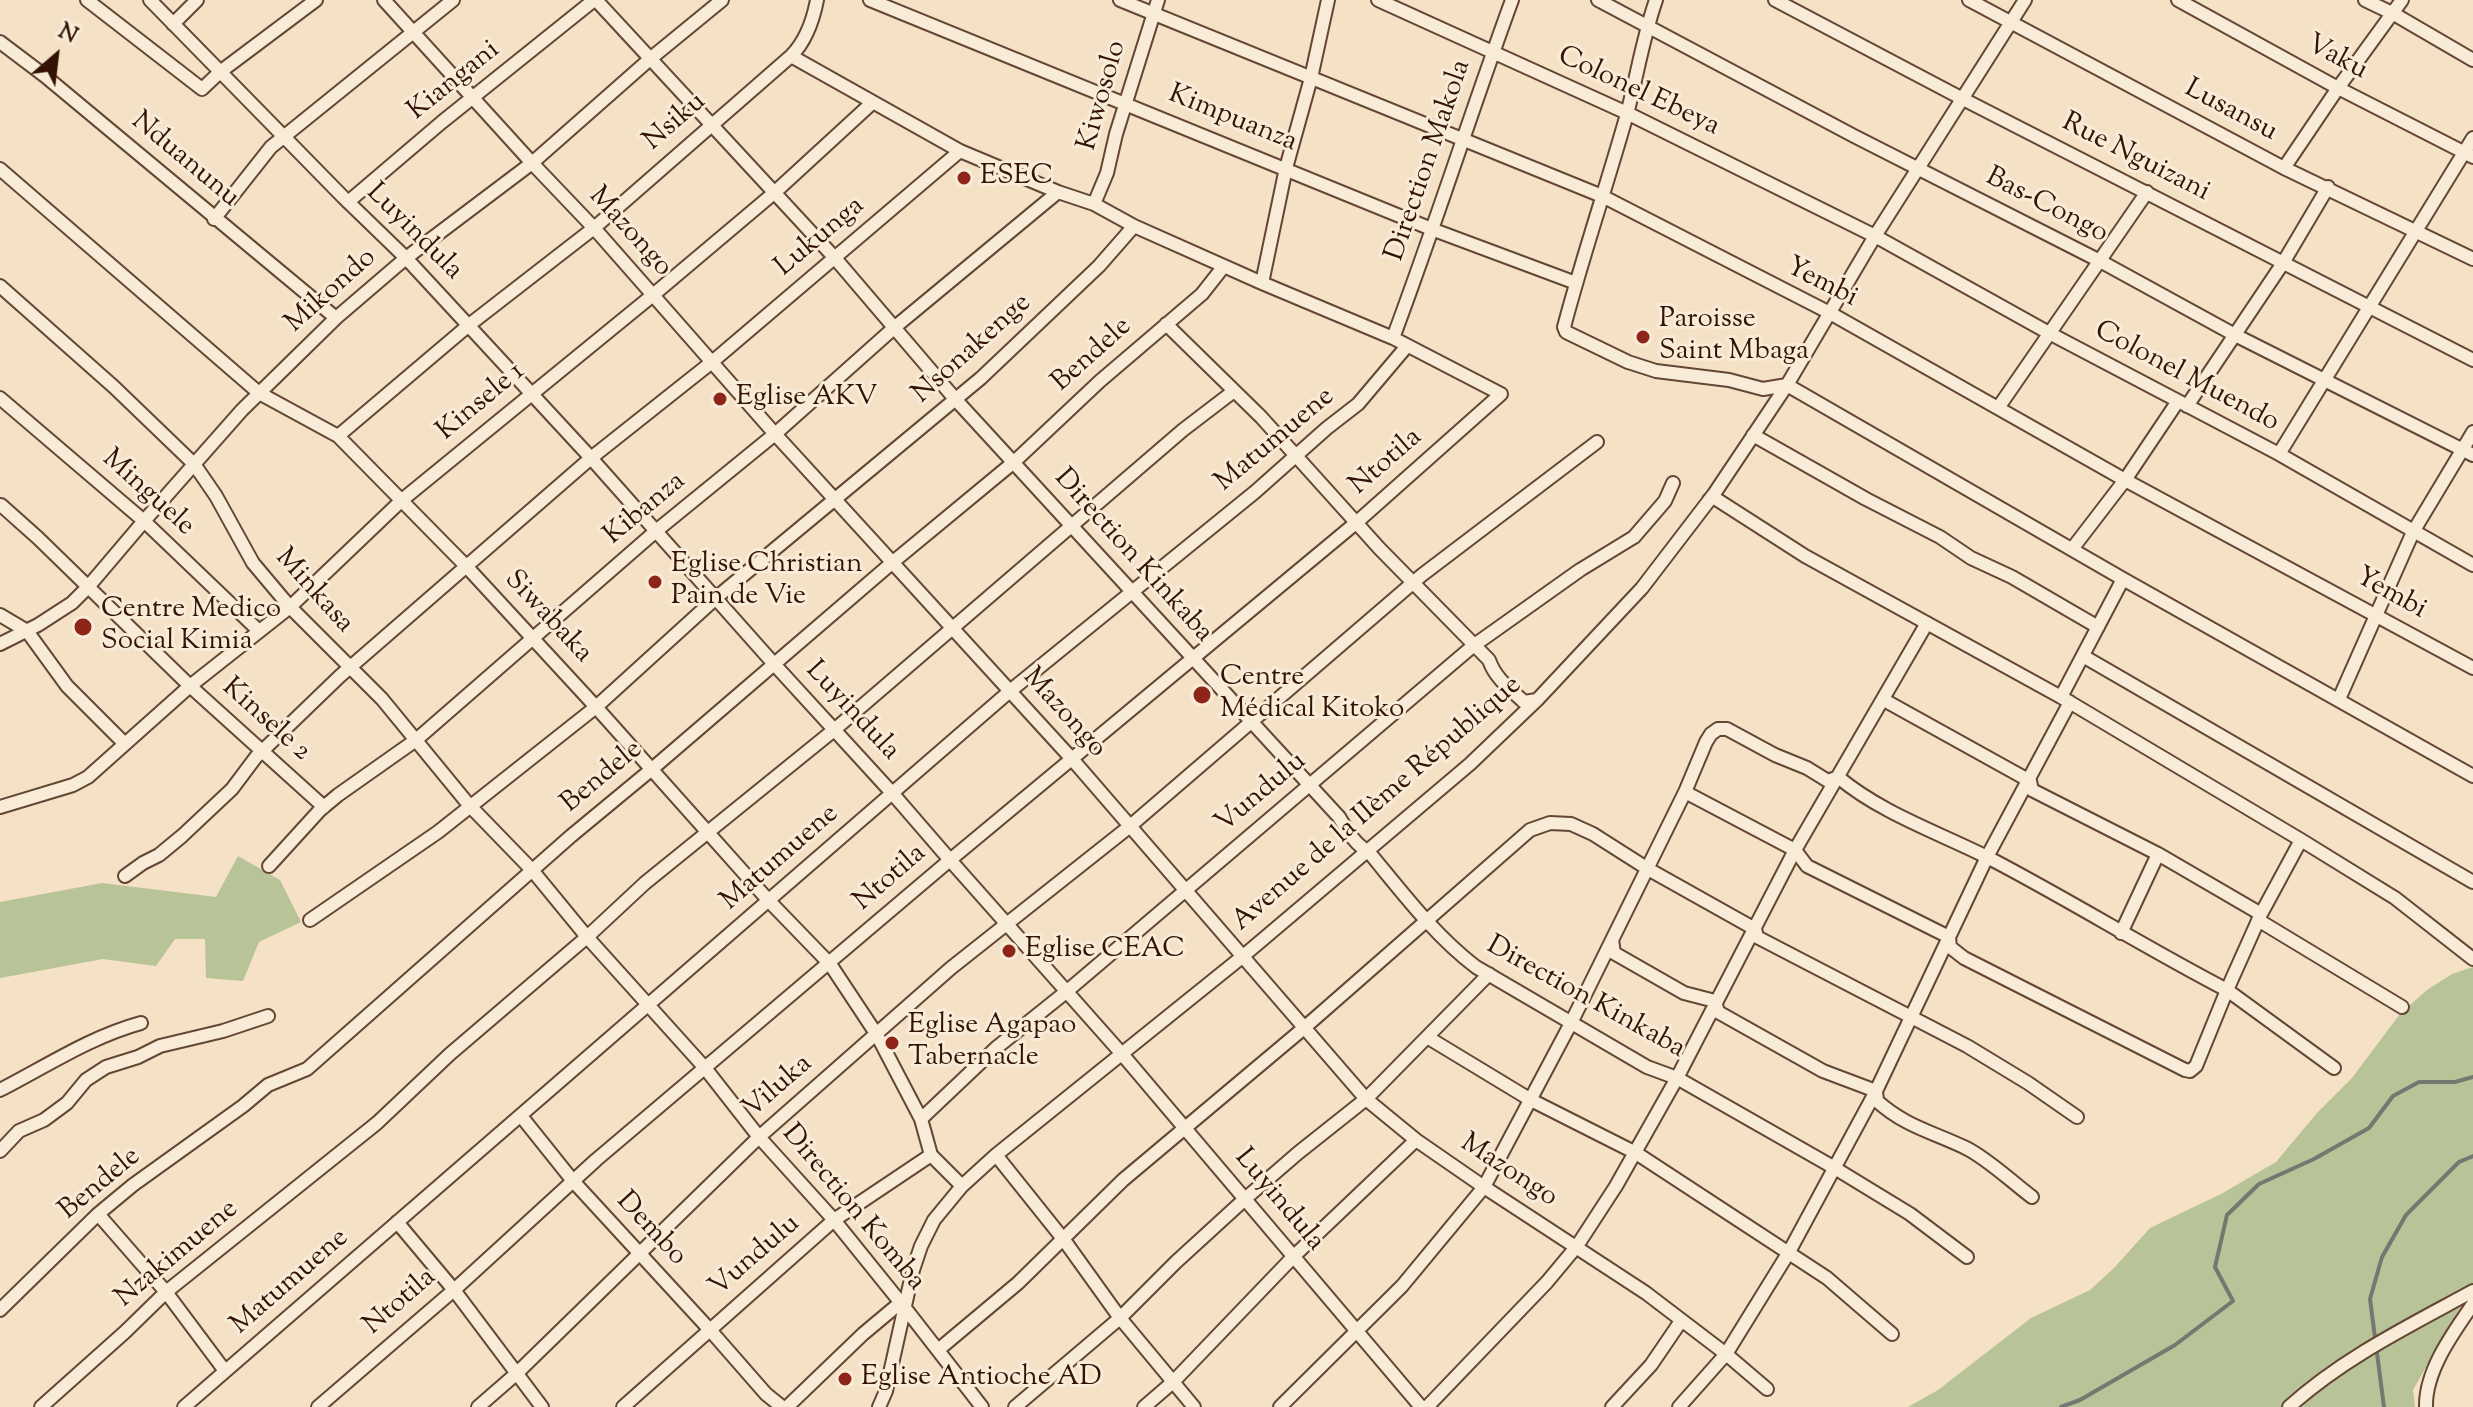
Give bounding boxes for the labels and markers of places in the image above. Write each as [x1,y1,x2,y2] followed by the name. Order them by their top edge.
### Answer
[980,161,1053,195] place label: ESEC
[955,169,973,187] marker: ESEC
[1659,304,1809,370] place label: Paroisse Saint Mbaga
[1634,328,1652,346] marker: Paroisse Saint Mbaga
[736,382,877,416] place label: Eglise AKV
[711,390,729,408] marker: Eglise AKV
[671,549,863,615] place label: Eglise Christian Pain de Vie
[646,573,664,591] marker: Eglise Christian Pain de Vie
[101,594,281,660] place label: Centre Medico Social Kimia
[72,616,94,638] marker: Centre Medico Social Kimia
[1220,662,1404,728] place label: Centre Médical Kitoko
[1191,684,1213,706] marker: Centre Médical Kitoko
[1025,934,1185,968] place label: Eglise CEAC
[1000,942,1018,960] marker: Eglise CEAC
[908,1010,1076,1076] place label: Eglise Agapao Tabernacle
[883,1034,901,1052] marker: Eglise Agapao Tabernacle
[861,1362,1102,1396] place label: Eglise Antioche AD
[836,1370,854,1388] marker: Eglise Antioche AD

